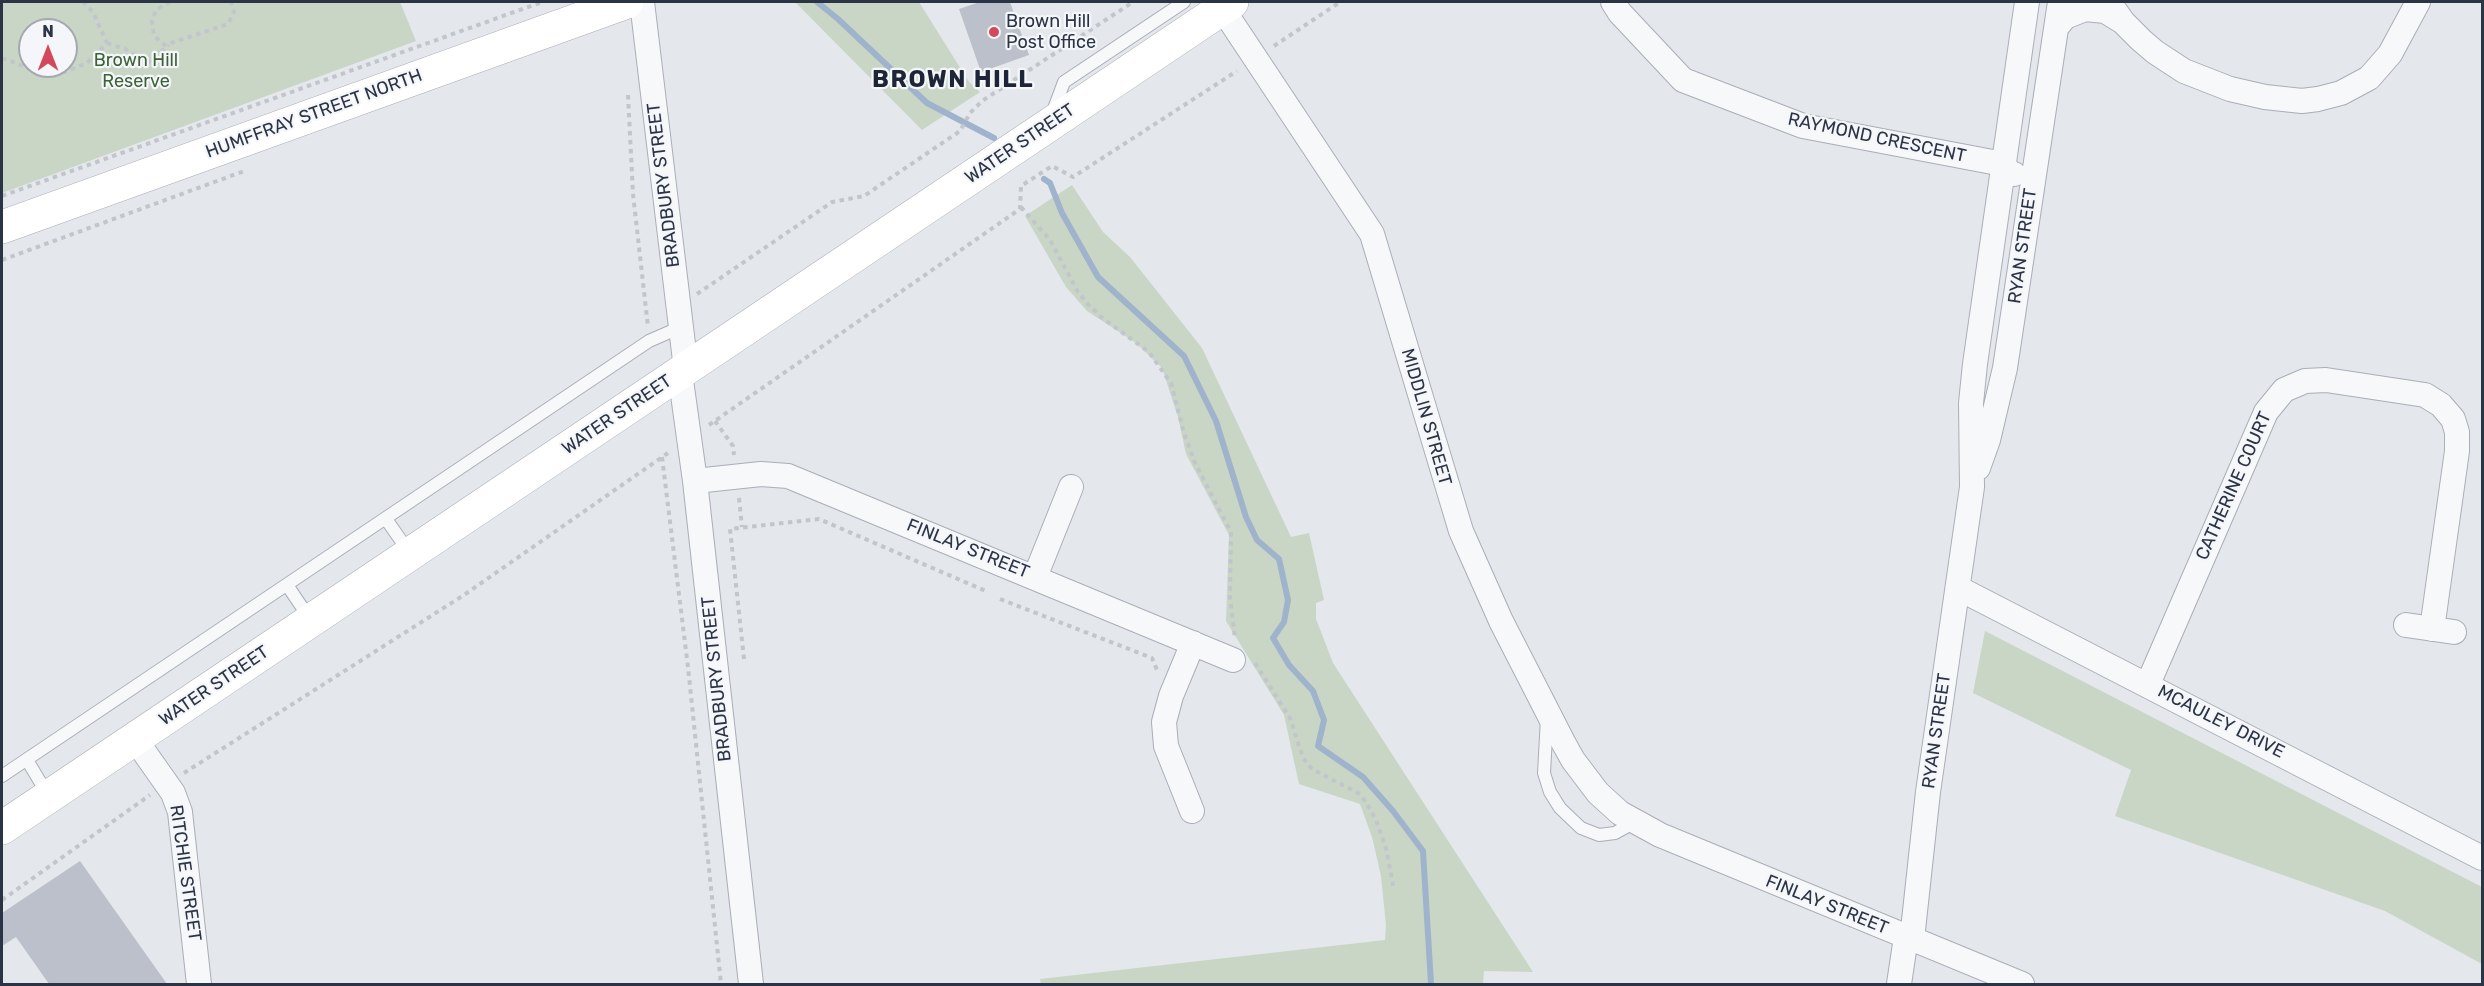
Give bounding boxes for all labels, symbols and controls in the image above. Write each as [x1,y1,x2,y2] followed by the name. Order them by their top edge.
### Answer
[1006,11,1096,54] place label: Brown Hill Post Office
[18,18,78,78] north arrow
[42,22,54,41] text: N
[987,25,1001,39] marker: Brown Hill Post Office
[94,50,178,92] park label: Brown Hill Reserve
[203,65,425,163] street label: HUMFFRAY STREET NORTH
[872,66,1034,94] district label: BROWN HILL
[961,99,1079,189] street label: WATER STREET
[643,101,685,269] street label: BRADBURY STREET
[1786,109,1968,167] street label: RAYMOND CRESCENT
[2004,187,2042,305] street label: RYAN STREET
[1396,346,1456,488] street label: MIDDLIN STREET
[558,370,676,460] street label: WATER STREET
[2192,408,2276,564] street label: CATHERINE COURT
[904,515,1032,583] street label: FINLAY STREET
[698,595,736,763] street label: BRADBURY STREET
[155,641,273,731] street label: WATER STREET
[1918,672,1956,790] street label: RYAN STREET
[2154,681,2288,763] street label: MCAULEY DRIVE
[165,803,205,943] street label: RITCHIE STREET
[1763,871,1891,939] street label: FINLAY STREET

